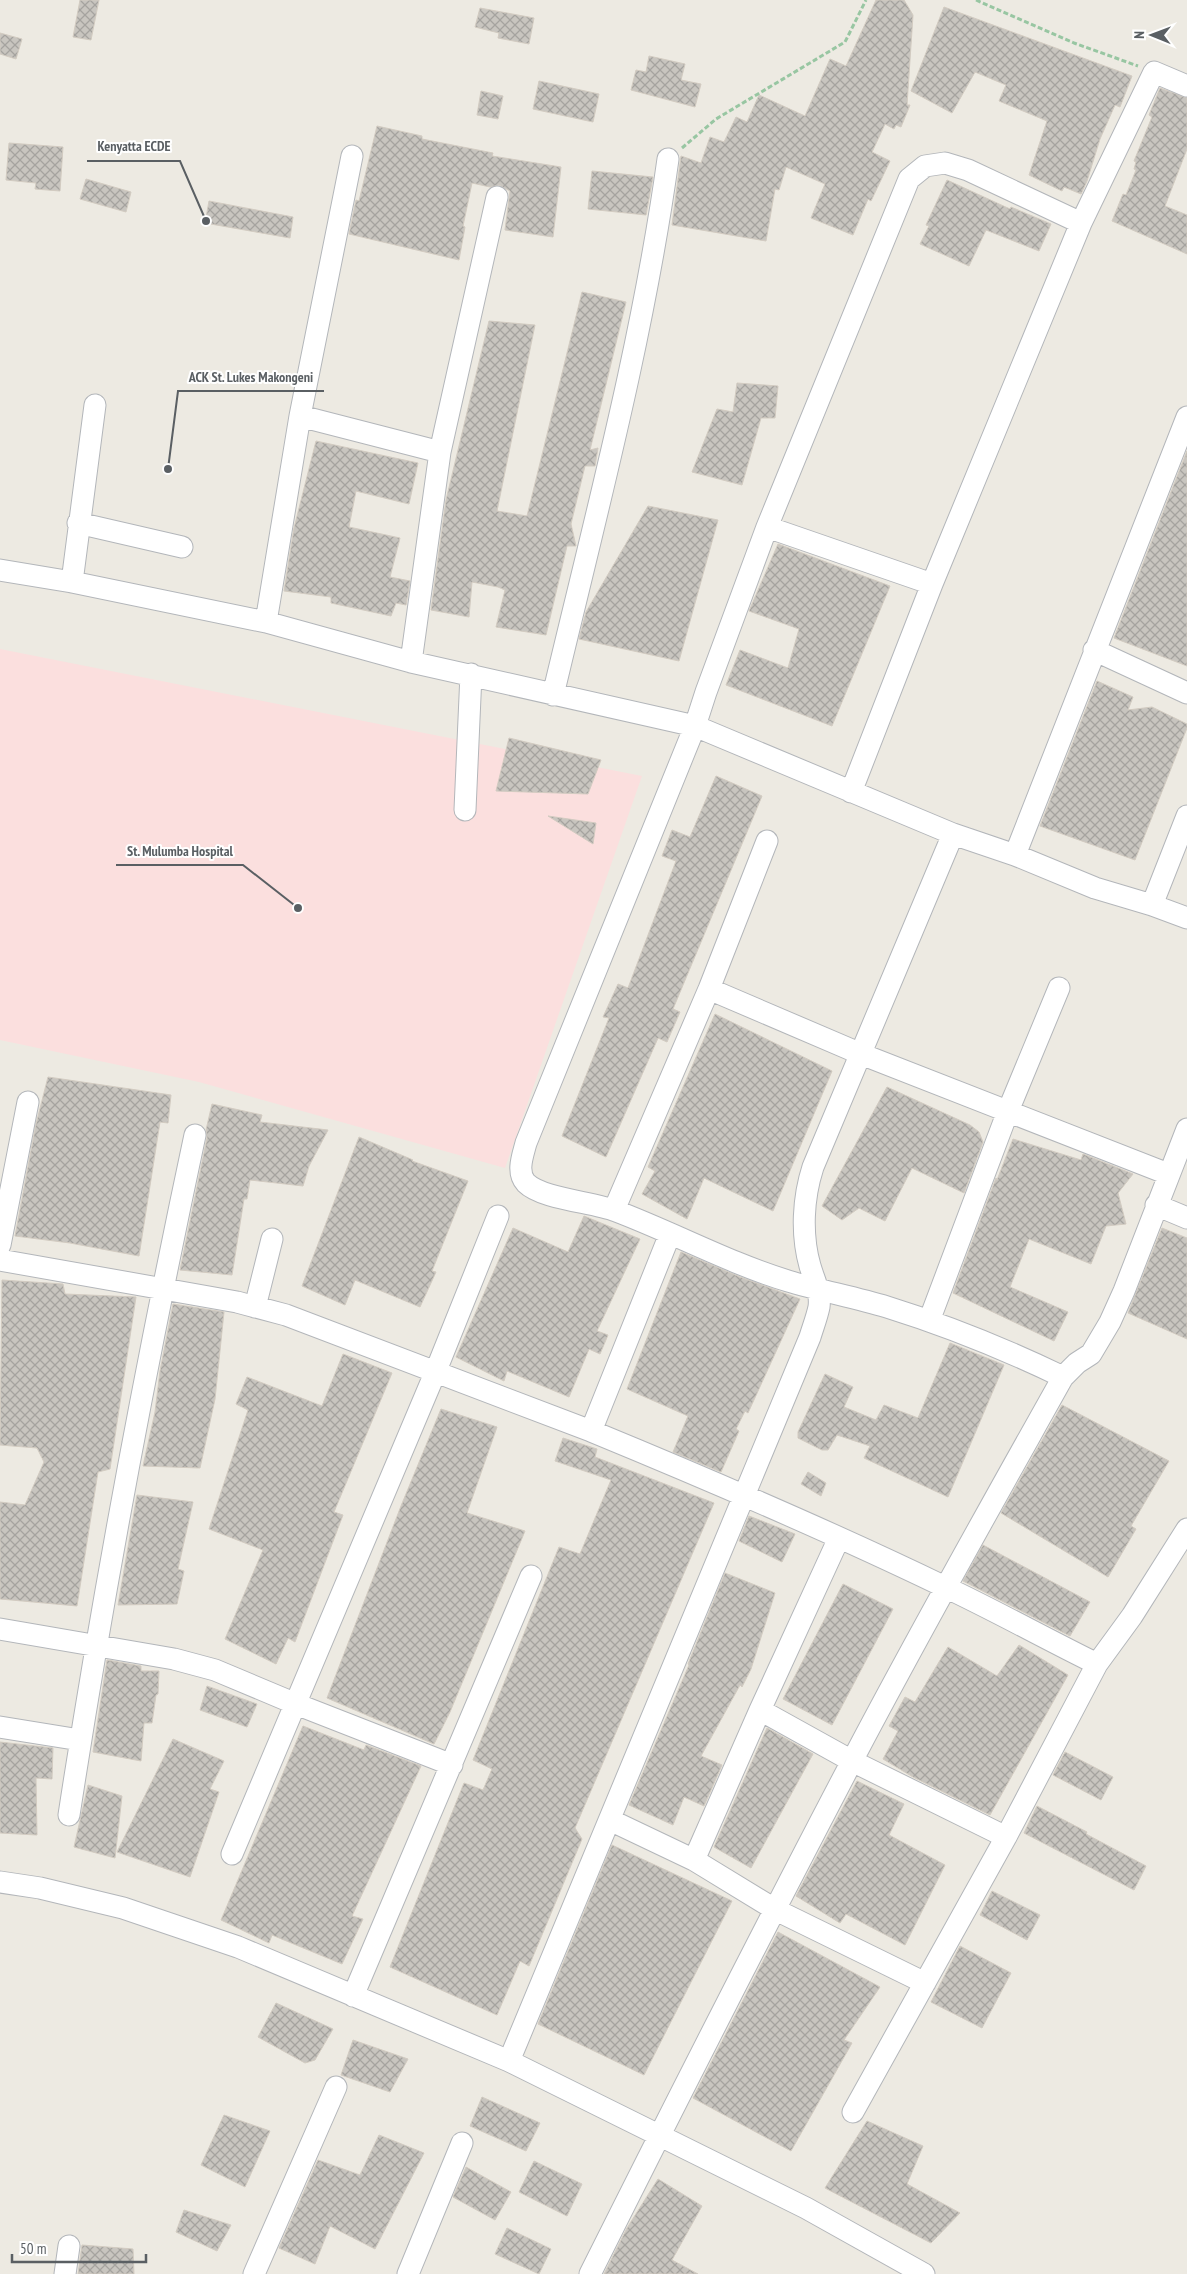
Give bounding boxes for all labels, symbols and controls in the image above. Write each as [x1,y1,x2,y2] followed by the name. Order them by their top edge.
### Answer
[1127,10,1177,60] north arrow
[1130,31,1148,39] text: N
[87,132,180,161] callout: Kenyatta ECDE
[97,137,171,155] text: Kenyatta ECDE
[178,362,324,391] callout: ACK St. Lukes Makongeni
[188,368,313,386] text: ACK St. Lukes Makongeni
[116,836,243,865] callout: St. Mulumba Hospital
[127,842,233,860] text: St. Mulumba Hospital
[12,2232,146,2264] scale bar
[20,2239,46,2258] text: 50 m

